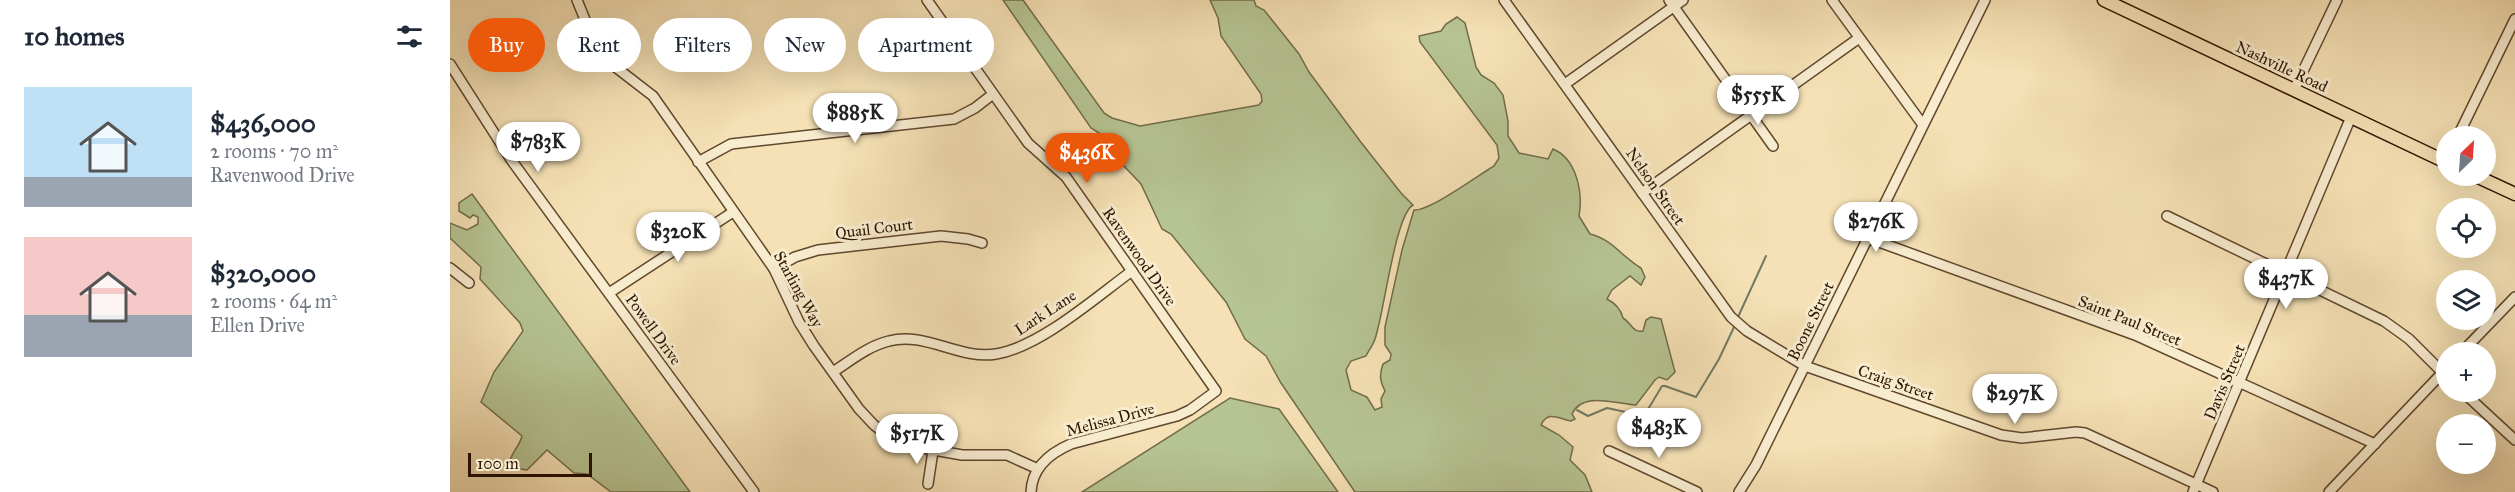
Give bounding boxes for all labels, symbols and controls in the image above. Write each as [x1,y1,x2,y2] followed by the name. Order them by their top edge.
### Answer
[468,18,545,72] chip: Buy
[557,18,641,72] chip: Rent
[653,18,752,72] chip: Filters
[764,18,846,72] chip: New
[858,18,994,72] chip: Apartment
[24,20,125,52] text: 10 homes
[393,20,426,53] icon: filters
[2233,37,2331,96] street label: Nashville Road
[1716,75,1800,126] pin: $555K
[1731,82,1785,106] text: $555K
[813,93,897,144] pin: $885K
[827,100,883,124] text: $885K
[210,107,316,139] text: $436,000
[72,111,144,183] icon: home
[496,122,580,173] pin: $783K
[2436,126,2496,186] north arrow
[2436,126,2496,474] map controls
[510,129,566,153] text: $783K
[1045,133,1129,184] pin: $436K
[210,139,338,163] text: 2 rooms · 70 m²
[1059,140,1115,164] text: $436K
[1622,144,1689,229] street label: Nelson Street
[210,163,355,187] text: Ravenwood Drive
[2436,198,2496,258] button: locate
[1834,202,1918,253] pin: $276K
[1099,203,1181,309] street label: Ravenwood Drive
[1848,209,1904,233] text: $276K
[636,212,720,263] pin: $320K
[834,214,914,243] street label: Quail Court
[650,219,706,243] text: $320K
[769,248,828,332] street label: Starling Way
[210,257,316,289] text: $320,000
[2244,259,2328,310] pin: $437K
[72,261,144,333] icon: home
[2258,266,2314,290] text: $437K
[2436,270,2496,330] button: layers
[1783,278,1838,364] street label: Boone Street
[1011,285,1080,339] street label: Lark Lane
[210,289,337,313] text: 2 rooms · 64 m²
[622,290,686,369] street label: Powell Drive
[2075,291,2185,350] street label: Saint Paul Street
[210,313,305,337] text: Ellen Drive
[2200,341,2249,423] street label: Davis Street
[2436,342,2496,402] button: +
[1855,361,1936,405] street label: Craig Street
[1973,374,2057,425] pin: $297K
[1986,381,2044,405] text: $297K
[1064,398,1157,440] street label: Melissa Drive
[1617,408,1701,459] pin: $483K
[875,414,959,465] pin: $517K
[2436,414,2496,474] button: −
[1631,415,1687,439] text: $483K
[890,421,944,445] text: $517K
[468,450,592,478] scale bar
[477,454,519,473] text: 100 m

